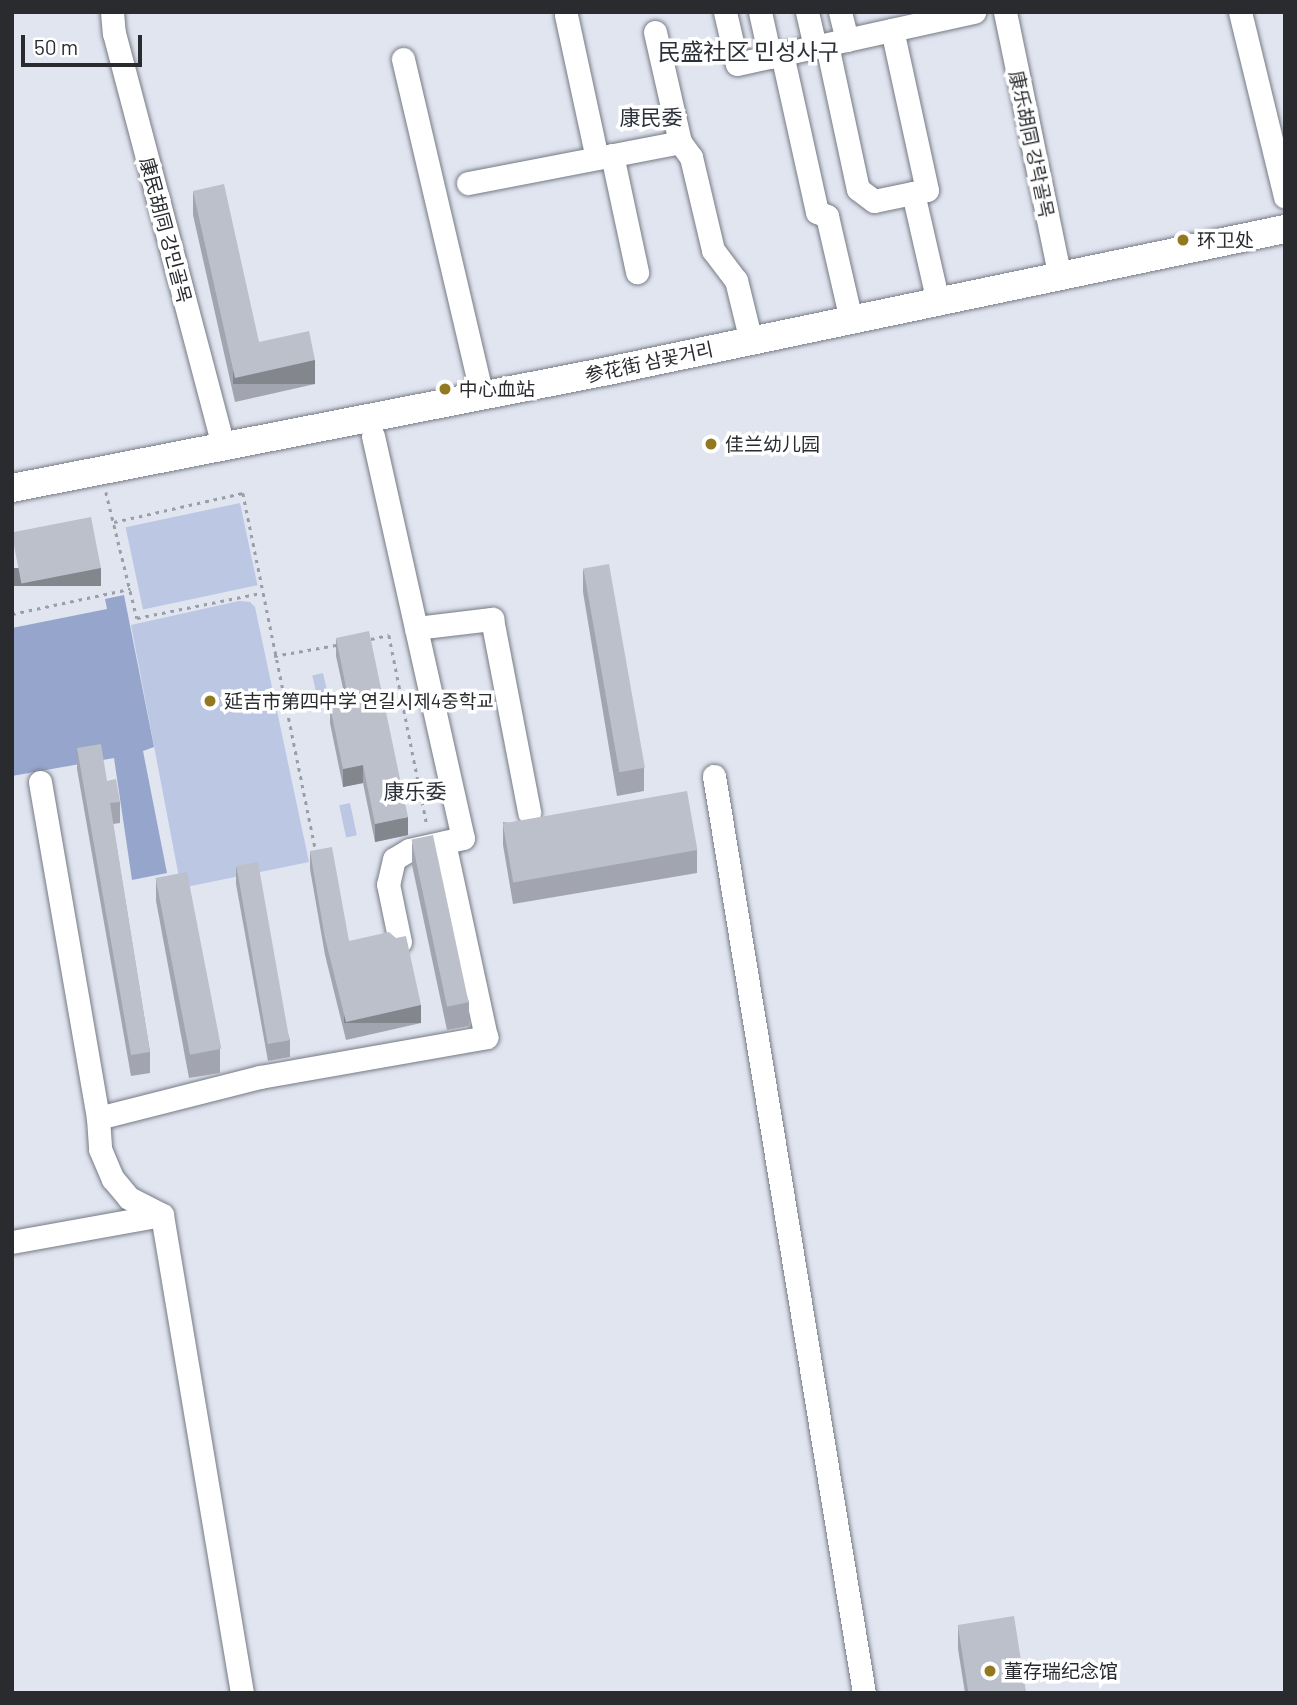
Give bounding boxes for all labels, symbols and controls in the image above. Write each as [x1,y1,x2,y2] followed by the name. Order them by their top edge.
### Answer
[24,21,145,65] scale bar
[34,34,78,59] text: 50 m
[657,37,839,65] district label: 民盛社区 민성사구
[1005,68,1059,220] street label: 康乐胡同 강락골목
[620,104,682,130] district label: 康民委
[136,155,196,305] street label: 康民胡同 강민골목
[1197,229,1254,251] place label: 环卫处
[1175,232,1191,248] marker: 环卫处
[583,337,715,387] street label: 参花街 삼꽃거리
[459,378,535,400] place label: 中心血站
[437,381,453,397] marker: 中心血站
[725,433,820,455] place label: 佳兰幼儿园
[703,436,719,452] marker: 佳兰幼儿园
[224,690,494,712] place label: 延吉市第四中学 연길시제4중학교
[202,693,218,709] marker: 延吉市第四中学 연길시제4중학교
[384,778,446,804] district label: 康乐委
[1004,1660,1118,1682] place label: 董存瑞纪念馆
[982,1663,998,1679] marker: 董存瑞纪念馆

